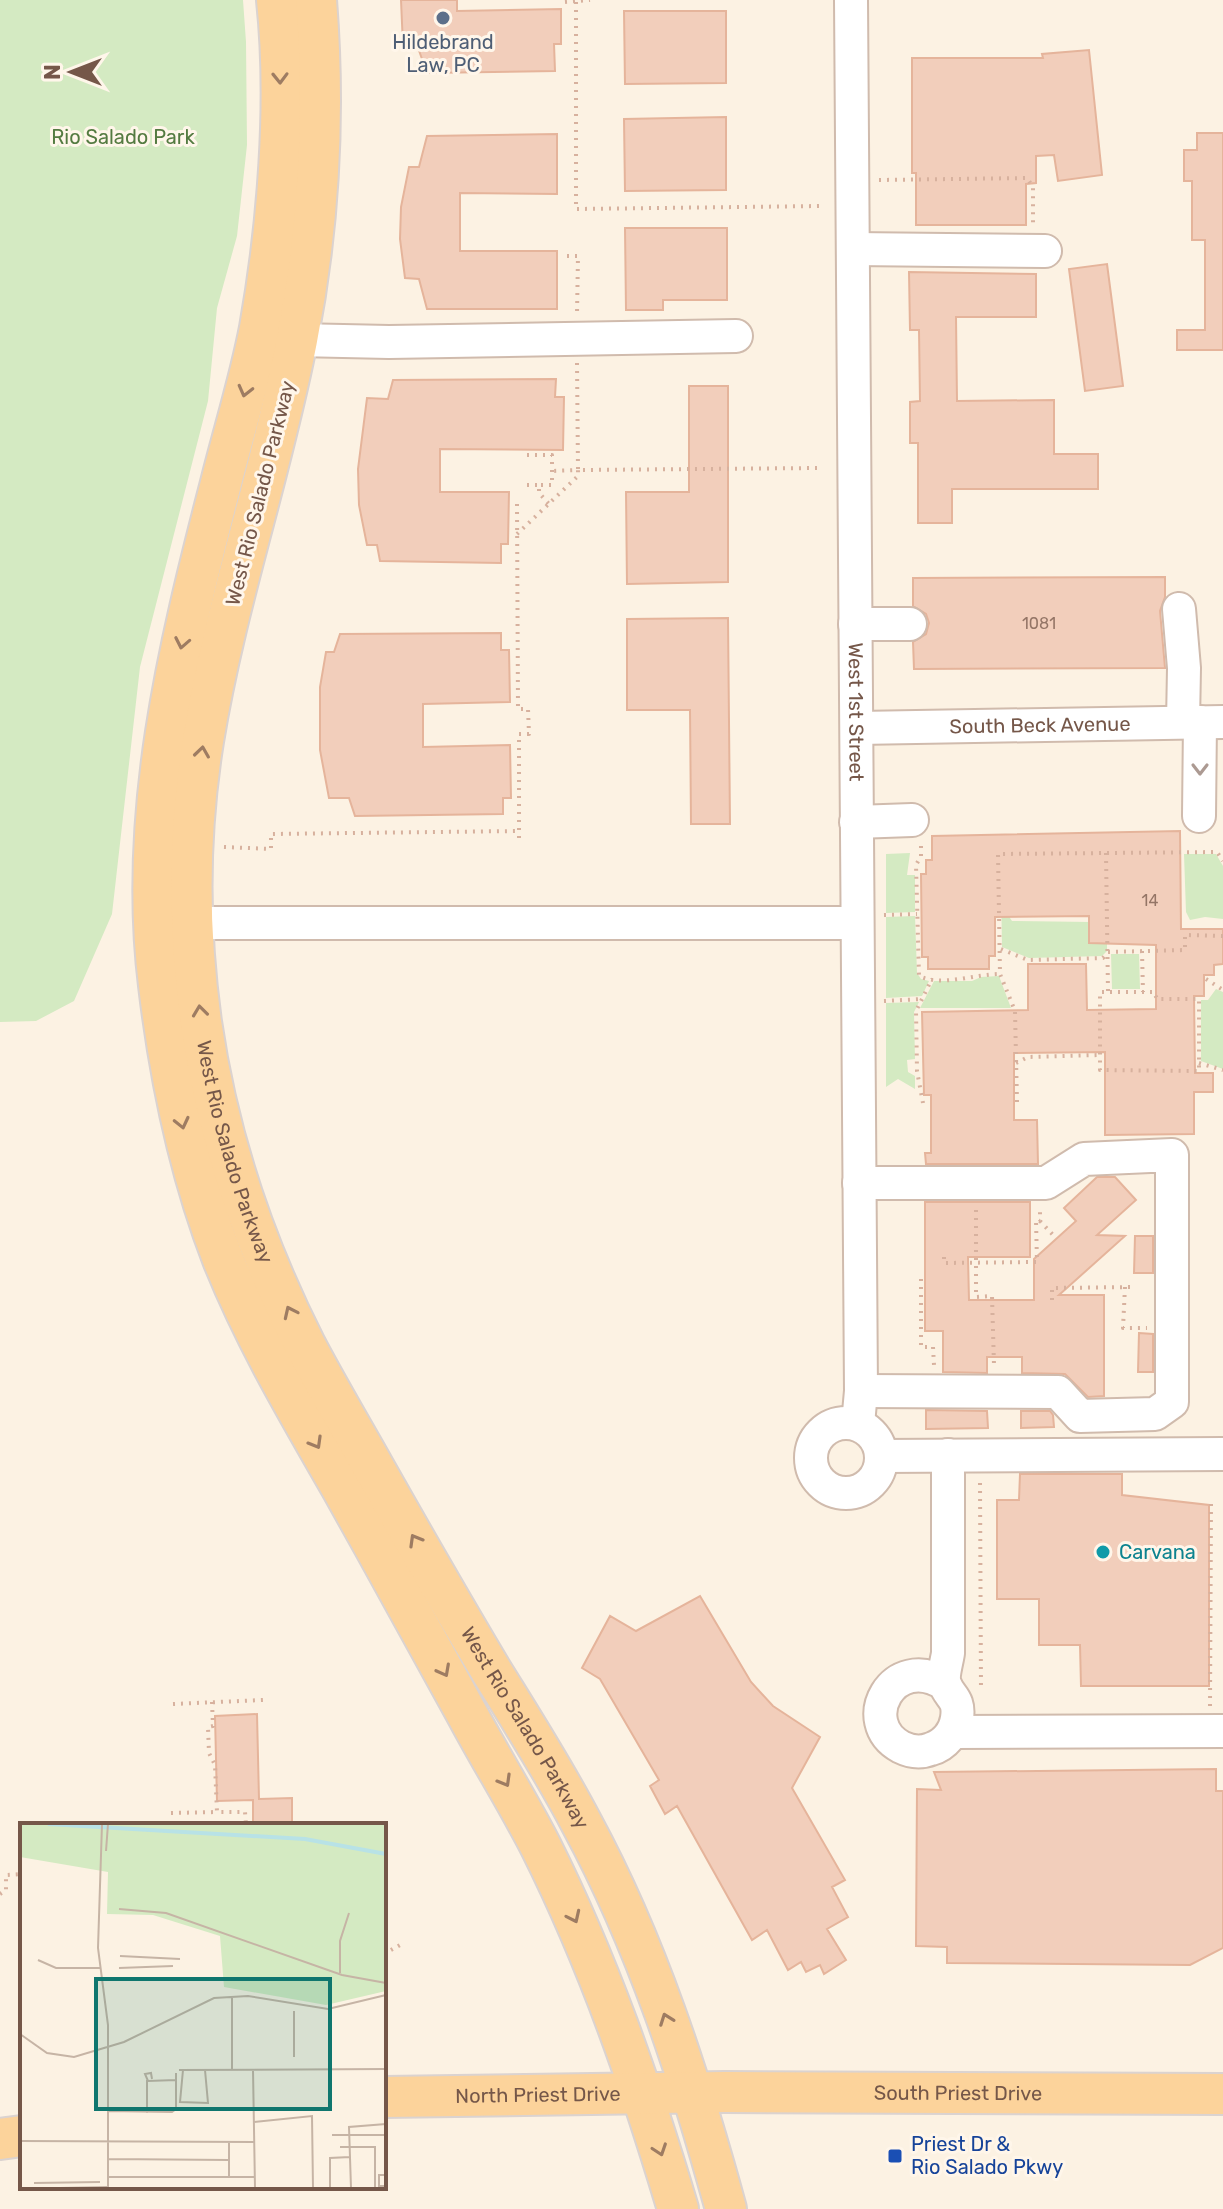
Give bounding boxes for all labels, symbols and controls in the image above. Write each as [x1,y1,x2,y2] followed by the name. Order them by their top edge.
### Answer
[434,9,452,27] marker: Hildebrand Law, PC
[392,30,494,77] place label: Hildebrand Law, PC
[32,32,112,112] north arrow
[39,64,66,80] text: N
[271,72,289,85] one-way arrow
[51,125,195,149] park label: Rio Salado Park
[220,378,300,608] street label: West Rio Salado Parkway
[237,384,254,397] one-way arrow
[1022,614,1056,633] house number: 1081
[174,636,191,650] one-way arrow
[844,642,869,782] street label: West 1st Street
[949,712,1131,738] street label: South Beck Avenue
[193,745,210,759] one-way arrow
[1191,763,1209,776] one-way arrow
[1142,891,1158,910] house number: 14
[191,1004,208,1017] one-way arrow
[192,1039,278,1267] street label: West Rio Salado Parkway
[173,1115,190,1129] one-way arrow
[284,1306,300,1321] one-way arrow
[306,1434,322,1449] one-way arrow
[409,1534,425,1549] one-way arrow
[1119,1540,1196,1564] place label: Carvana
[1094,1543,1112,1561] marker: Carvana
[456,1622,594,1833] street label: West Rio Salado Parkway
[434,1663,449,1678] one-way arrow
[495,1772,511,1787] one-way arrow
[20,1823,386,2189] inset map
[564,1909,580,1923] one-way arrow
[659,2013,675,2027] one-way arrow
[874,2081,1042,2105] street label: South Priest Drive
[455,2082,621,2108] street label: North Priest Drive
[911,2132,1063,2179] place label: Priest Dr & Rio Salado Pkwy
[651,2143,667,2157] one-way arrow
[886,2147,904,2165] marker: Priest Dr & Rio Salado Pkwy

